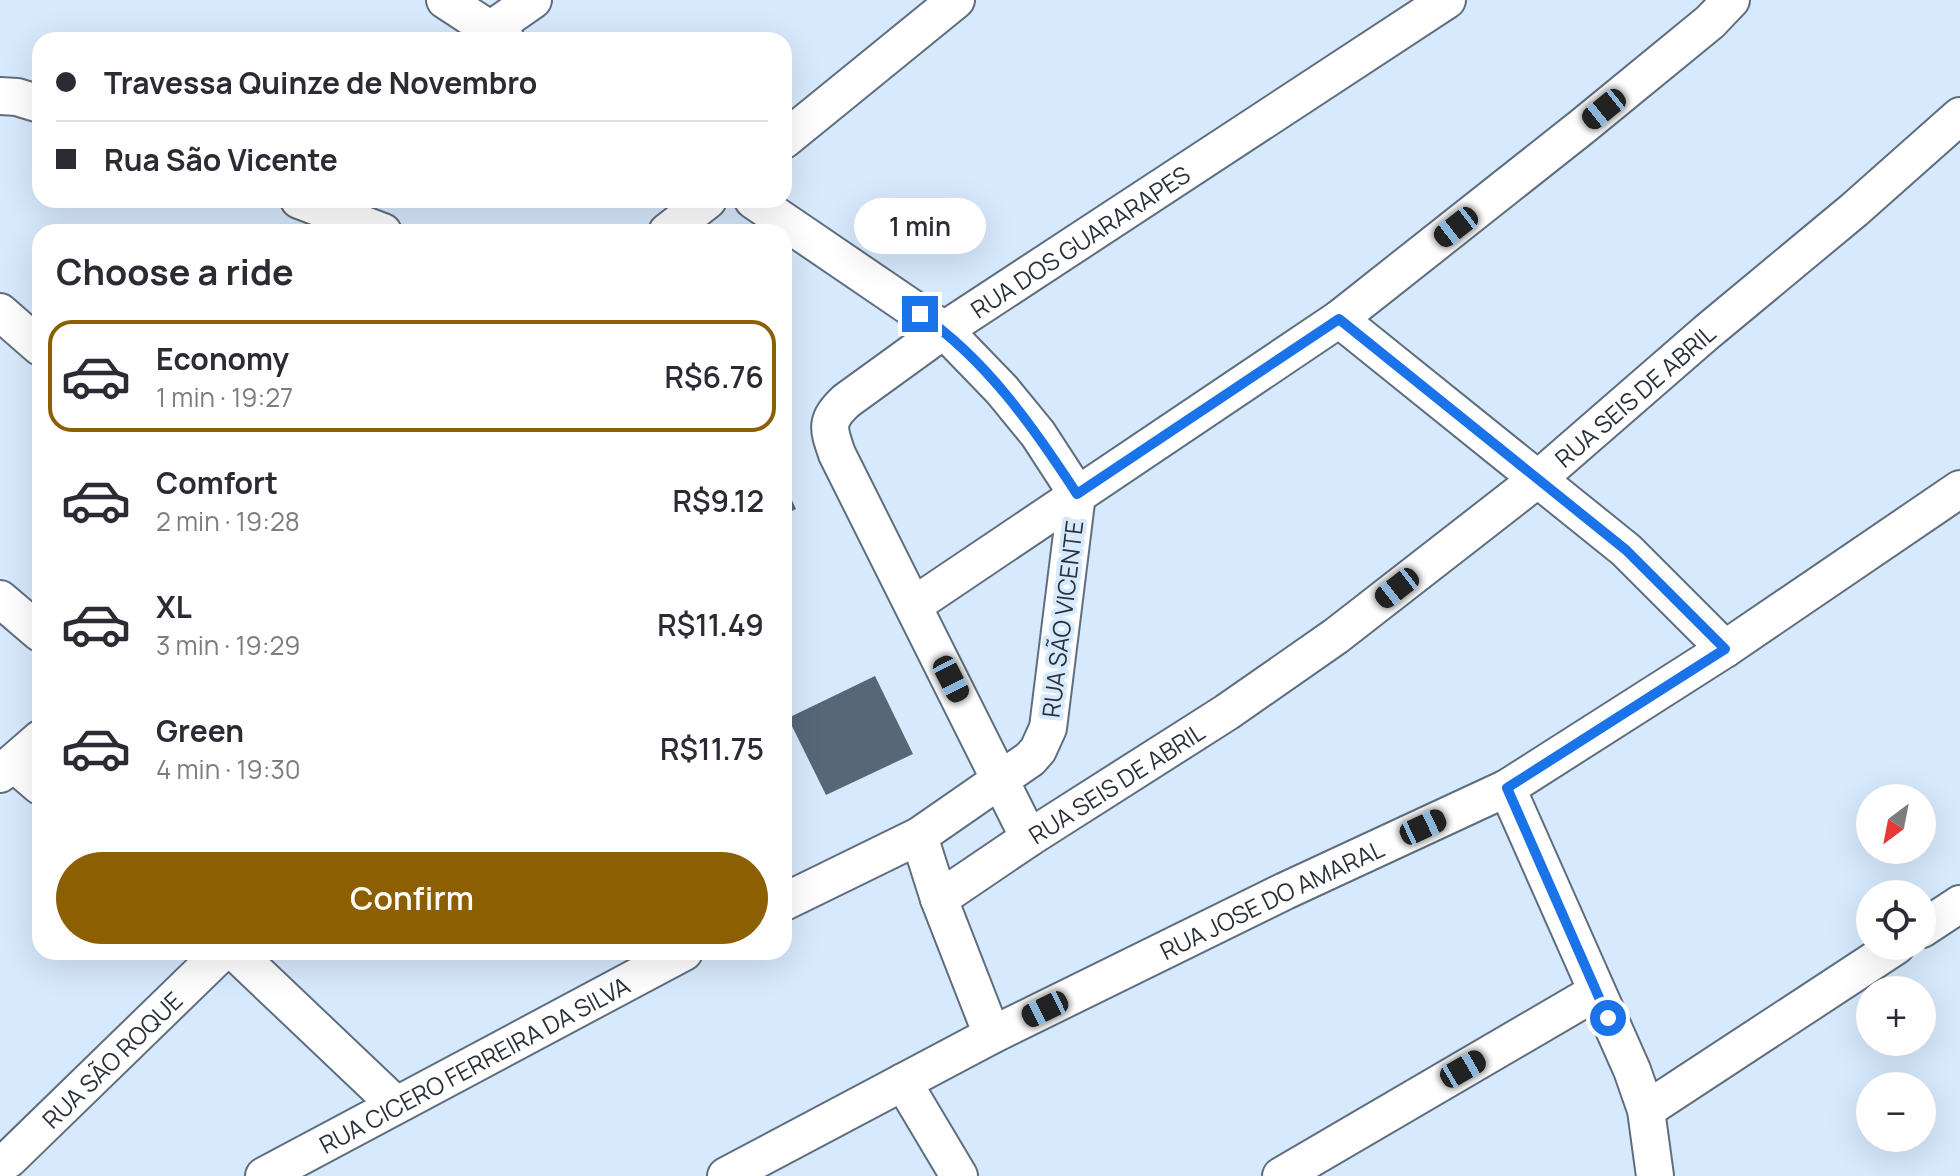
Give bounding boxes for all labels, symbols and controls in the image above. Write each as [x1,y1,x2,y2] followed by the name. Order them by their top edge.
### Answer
[104,62,537,103] text: Travessa Quinze de Novembro
[1578,85,1630,133] car
[104,139,338,180] text: Rua São Vicente
[964,157,1196,325] street label: RUA DOS GUARARAPES
[854,198,986,254] callout: 1 min
[1430,203,1482,251] car
[889,208,951,244] text: 1 min
[56,247,294,296] text: Choose a ride
[902,296,938,332] route end
[1547,316,1722,474] street label: RUA SEIS DE ABRIL
[156,338,289,379] text: Economy
[60,340,132,412] icon: car
[664,356,764,397] text: R$6.76
[156,379,293,415] text: 1 min · 19:27
[156,462,278,503] text: Comfort
[60,464,132,536] icon: car
[672,480,764,521] text: R$9.12
[156,503,300,539] text: 2 min · 19:28
[1034,519,1090,719] street label: RUA SÃO VICENTE
[1371,564,1423,612] car
[156,586,192,627] text: XL
[60,588,132,660] icon: car
[657,604,764,645] text: R$11.49
[156,627,300,663] text: 3 min · 19:29
[929,652,973,706] car
[156,710,244,751] text: Green
[60,712,132,784] icon: car
[1022,714,1210,851] street label: RUA SEIS DE ABRIL
[660,728,764,769] text: R$11.75
[156,751,301,787] text: 4 min · 19:30
[1856,784,1936,864] north arrow
[1856,784,1936,1152] map controls
[1396,806,1450,848] car
[1154,831,1389,967] street label: RUA JOSE DO AMARAL
[56,852,768,944] button: Confirm
[1856,880,1936,960] button: locate
[313,968,635,1160] street label: RUA CICERO FERREIRA DA SILVA
[1856,976,1936,1056] button: +
[34,983,189,1135] street label: RUA SÃO ROQUE
[1018,988,1072,1030] car
[1590,1000,1626,1036] route start
[1436,1047,1490,1091] car
[1856,1072,1936,1152] button: −

